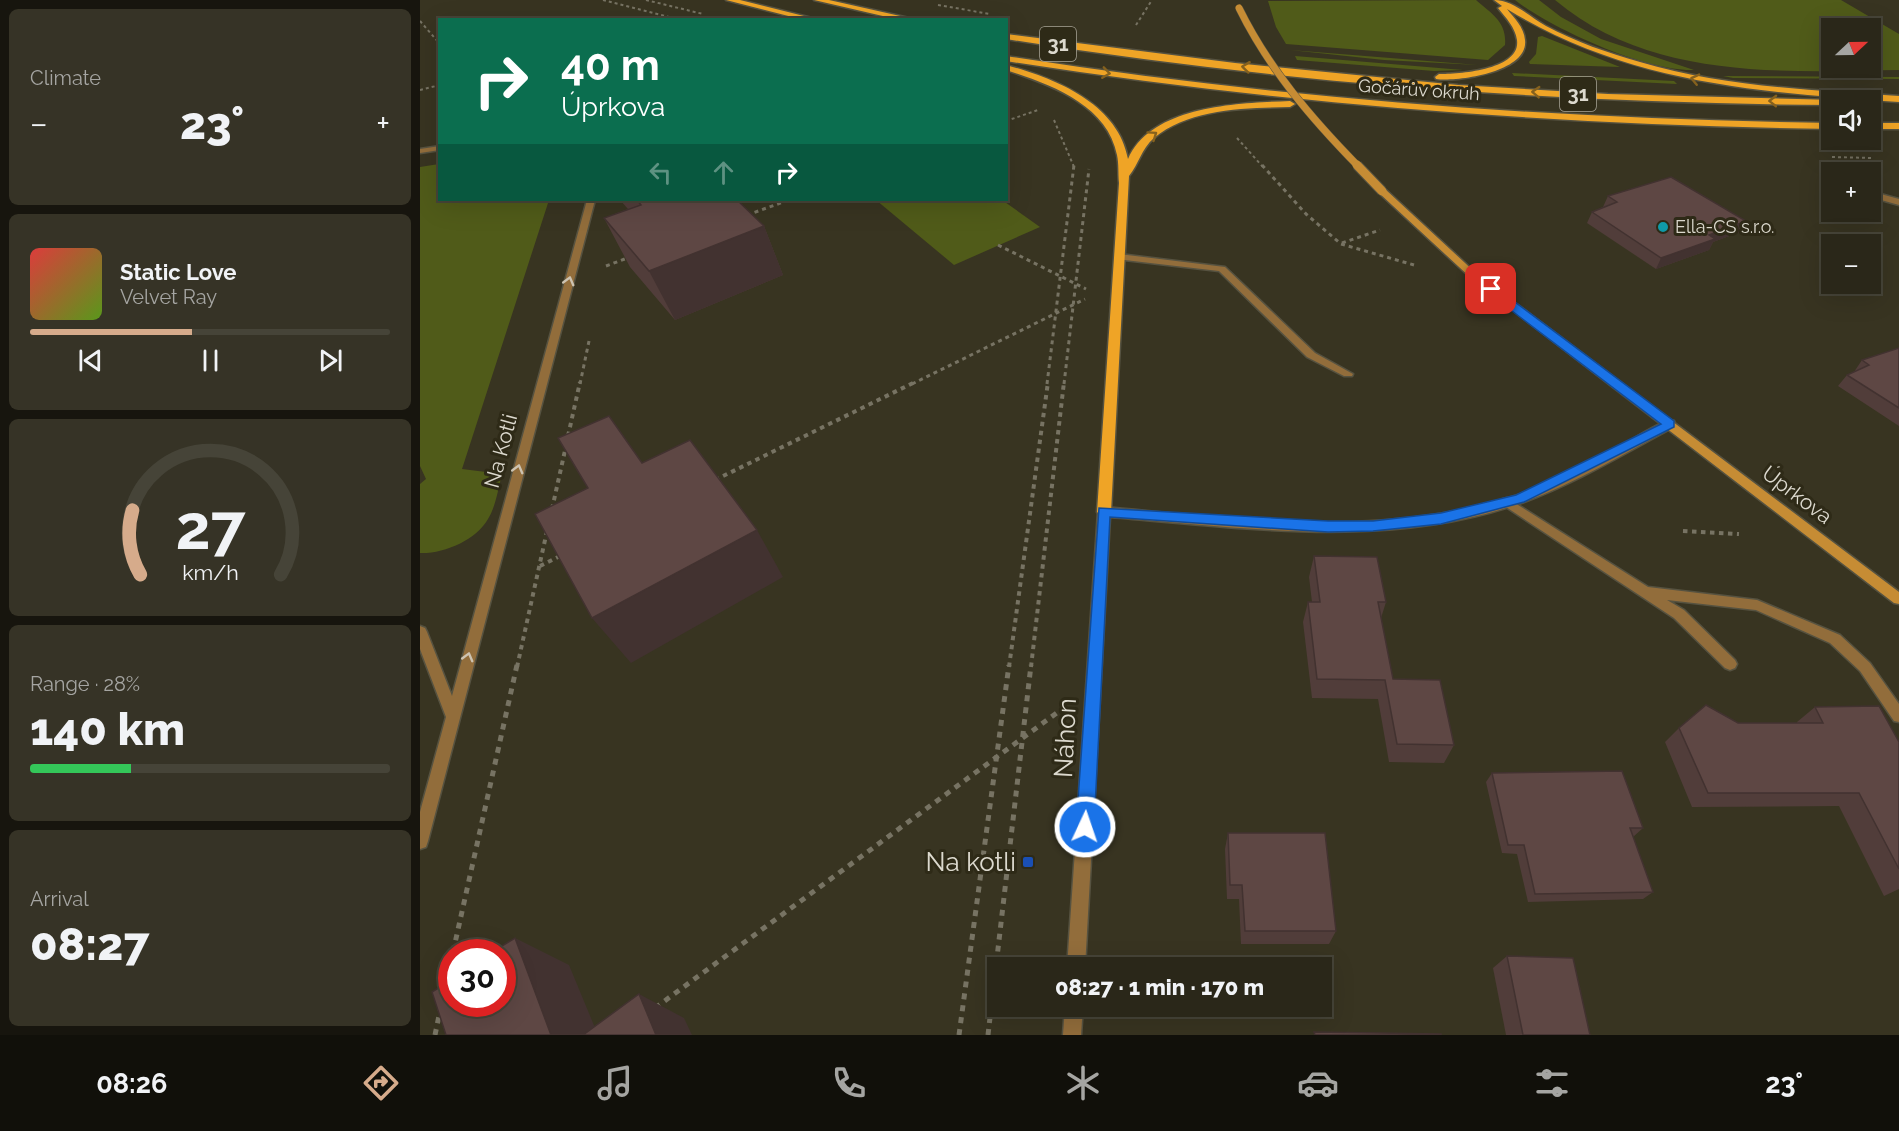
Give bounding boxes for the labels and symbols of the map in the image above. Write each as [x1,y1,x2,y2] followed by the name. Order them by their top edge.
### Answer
[1821,18,1881,78] north arrow
[1040,27,1076,61] road number: 31
[1242,61,1251,74] one-way arrow
[1101,66,1110,78] one-way arrow
[1690,73,1700,86] one-way arrow
[1358,75,1481,104] street label: Gočárův okruh
[1560,77,1596,111] road number: 31
[1532,86,1541,99] one-way arrow
[1769,95,1778,108] one-way arrow
[1146,131,1157,142] one-way arrow
[1675,216,1774,237] place label: Ella-CS s.r.o.
[1656,220,1670,234] marker: Ella-CS s.r.o.
[1465,263,1516,314] pin
[562,276,574,287] one-way arrow
[479,411,522,491] street label: Na Kotli
[1757,460,1837,529] street label: Úprkova
[511,464,523,475] one-way arrow
[460,653,473,663] one-way arrow
[1048,697,1082,779] street label: Náhon
[1053,795,1117,859] position arrow
[925,847,1016,877] place label: Na kotli
[1021,855,1035,869] marker: Na kotli
[438,939,516,1017] speed limit sign: 30

